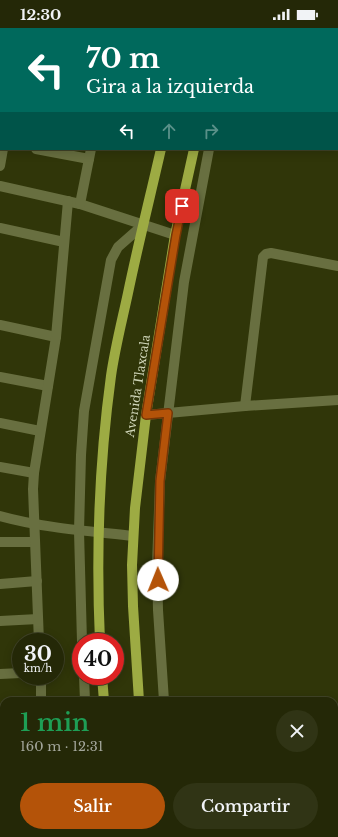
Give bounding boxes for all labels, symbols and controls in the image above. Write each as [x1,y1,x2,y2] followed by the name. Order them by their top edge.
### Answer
[20,5,61,24] text: 12:30
[86,41,160,76] text: 70 m
[20,44,72,96] icon: left
[86,76,254,98] text: Gira a la izquierda
[116,120,138,142] icon: left
[158,120,180,142] icon: ahead
[200,120,222,142] icon: right
[165,189,199,223] pin
[171,195,193,217] icon: arrive
[122,333,153,439] street label: Avenida Tlaxcala
[137,559,179,601] position arrow
[72,633,124,685] speed limit sign: 40
[24,642,52,666] text: 30
[24,662,52,675] text: km/h
[20,708,89,737] text: 1 min
[276,710,318,752] button: close
[20,738,104,755] text: 160 m · 12:31
[20,783,165,829] button: Salir
[173,783,318,829] button: Compartir

